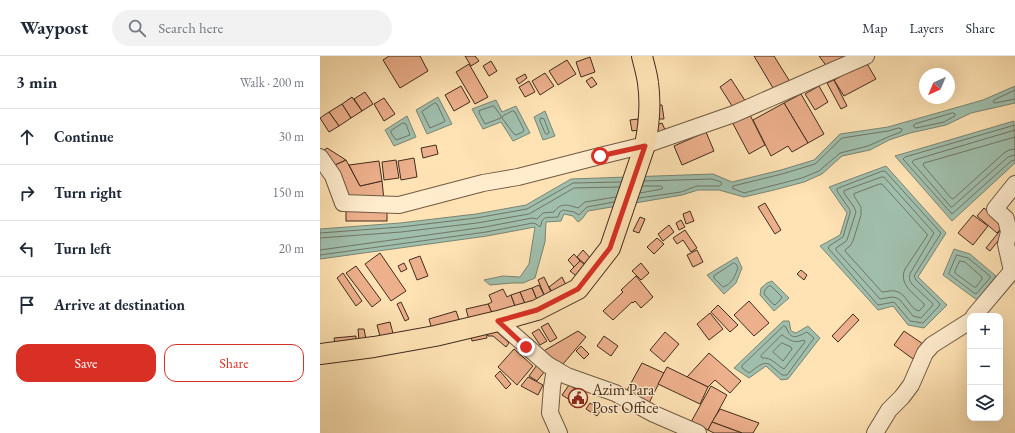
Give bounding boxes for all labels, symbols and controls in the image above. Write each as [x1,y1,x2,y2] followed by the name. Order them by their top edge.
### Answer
[112,10,392,46] search box
[20,15,88,40] text: Waypost
[126,17,148,39] icon: search
[158,18,223,37] text: Search here
[862,19,887,37] text: Map
[909,19,944,37] text: Layers
[966,19,995,37] text: Share
[919,68,955,104] north arrow
[16,71,57,93] text: 3 min
[240,74,304,91] text: Walk · 200 m
[16,126,38,148] icon: ahead
[54,127,114,146] text: Continue
[279,128,304,145] text: 30 m
[591,147,609,165] route start
[16,182,38,204] icon: right
[54,183,122,202] text: Turn right
[273,184,304,201] text: 150 m
[16,238,38,260] icon: left
[54,239,111,258] text: Turn left
[279,240,304,257] text: 20 m
[16,294,38,316] icon: arrive
[54,295,185,314] text: Arrive at destination
[967,313,1003,421] map controls
[967,313,1003,349] button: +
[517,338,535,356] route end
[16,344,156,382] button: Save
[164,344,304,382] button: Share
[967,349,1003,385] button: −
[591,379,658,418] place label: Azim Para Post Office
[967,385,1003,421] button: layers
[567,387,589,409] public building icon: Azim Para Post Office

